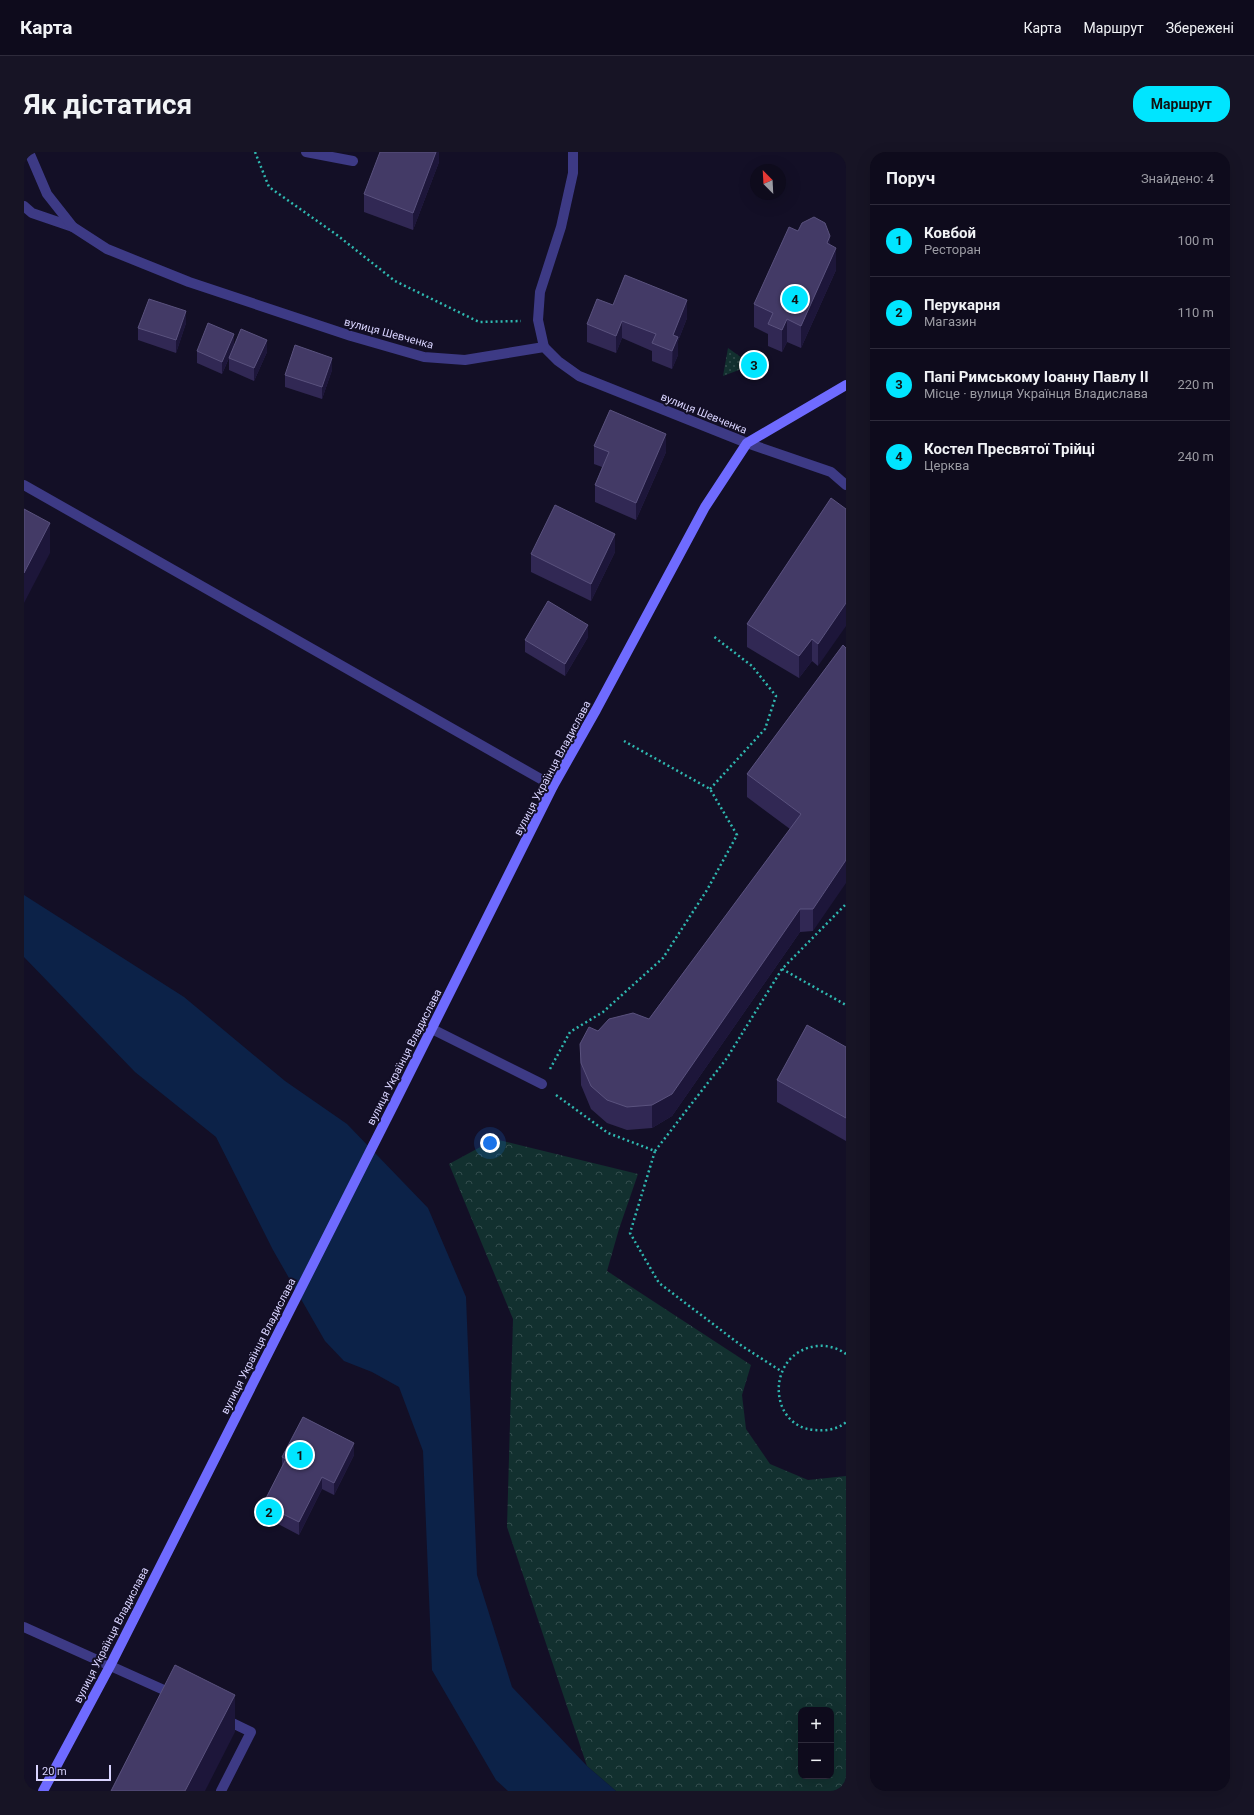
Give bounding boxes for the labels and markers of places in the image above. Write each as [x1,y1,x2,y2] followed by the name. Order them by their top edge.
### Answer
[782,284,808,314] pin: 4
[741,350,767,380] pin: 3
[287,1440,313,1470] pin: 1
[256,1497,282,1527] pin: 2

